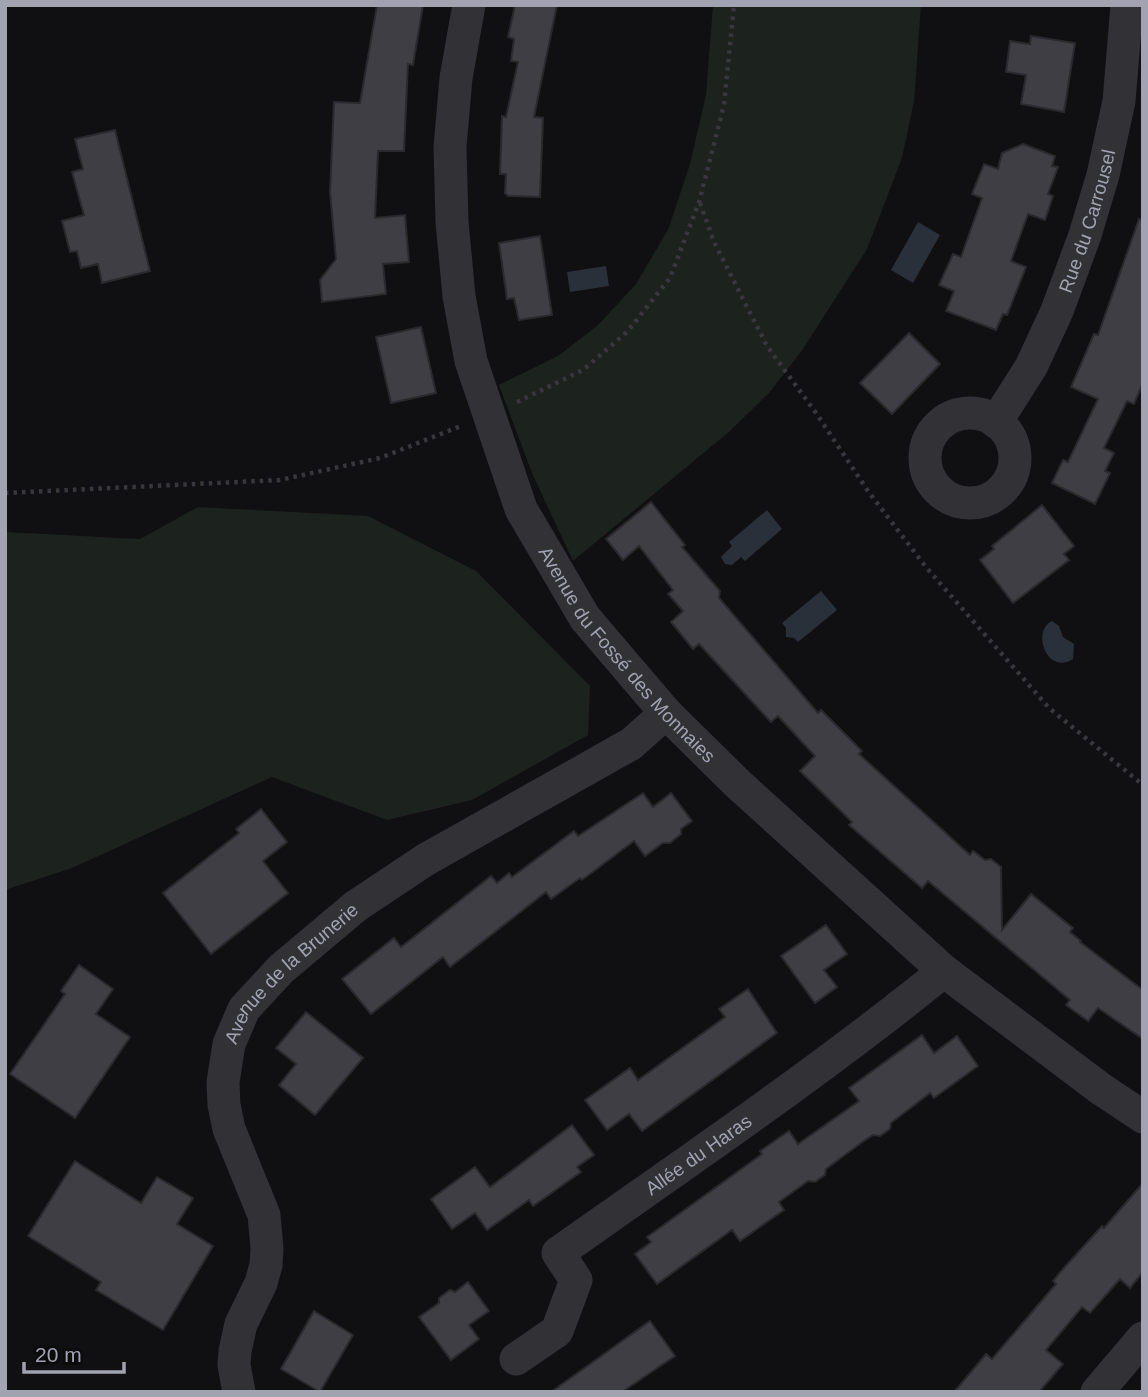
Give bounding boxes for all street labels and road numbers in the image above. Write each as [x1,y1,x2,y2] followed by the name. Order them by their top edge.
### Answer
[1055,148,1119,296] street label: Rue du Carrousel
[534,543,720,767] street label: Avenue du Fossé des Monnaies
[220,899,362,1047] street label: Avenue de la Brunerie
[641,1110,756,1199] street label: Allée du Haras

